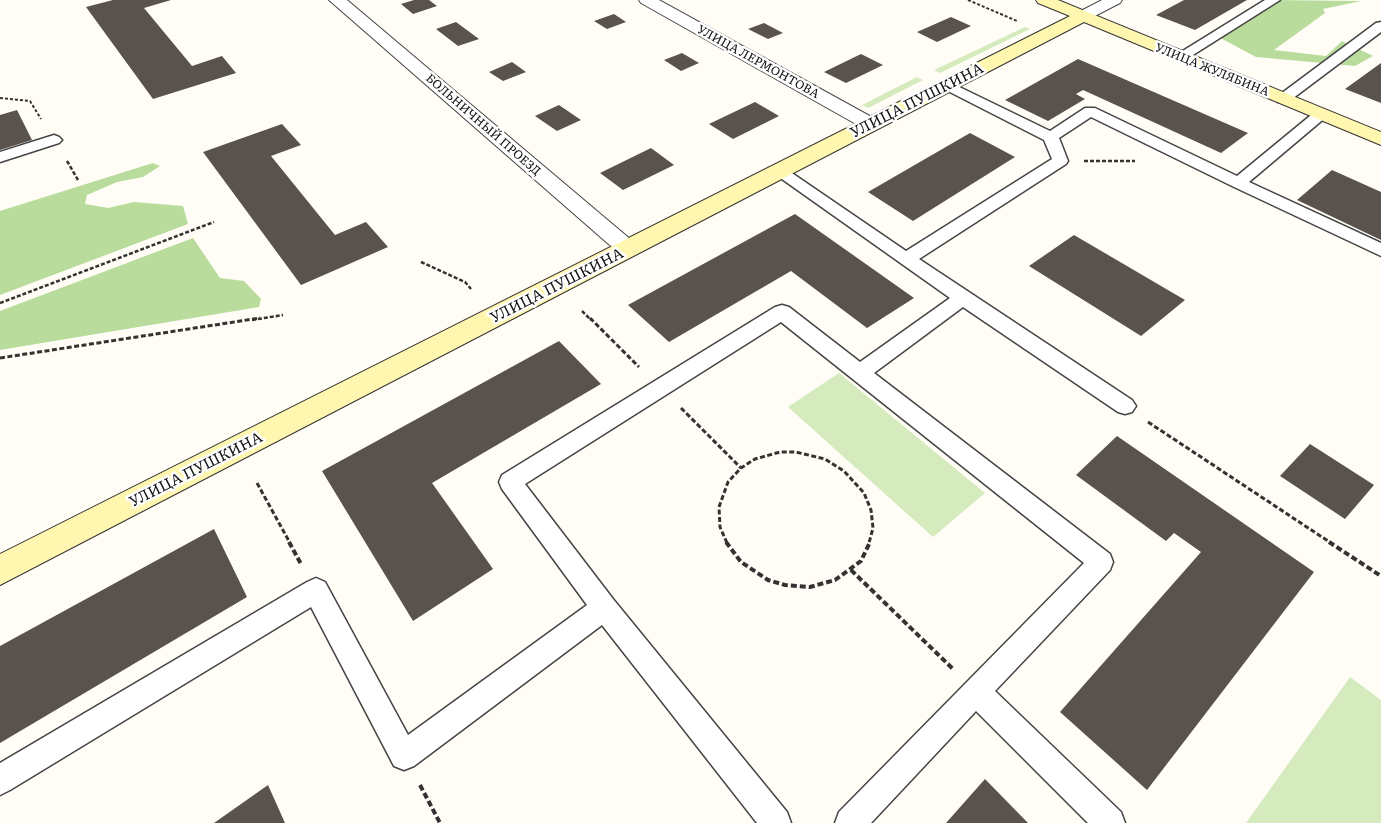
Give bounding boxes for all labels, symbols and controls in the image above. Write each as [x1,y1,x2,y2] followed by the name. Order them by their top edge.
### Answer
[694,22,822,102] street label: УЛИЦА ЛЕРМОНТОВА
[1153,41,1271,99] street label: УЛИЦА ЖУЛЯБИНА
[847,60,987,142] street label: УЛИЦА ПУШКИНА
[423,71,543,179] street label: БОЛЬНИЧНЫЙ ПРОЕЗД
[487,245,627,327] street label: УЛИЦА ПУШКИНА
[126,429,266,511] street label: УЛИЦА ПУШКИНА

